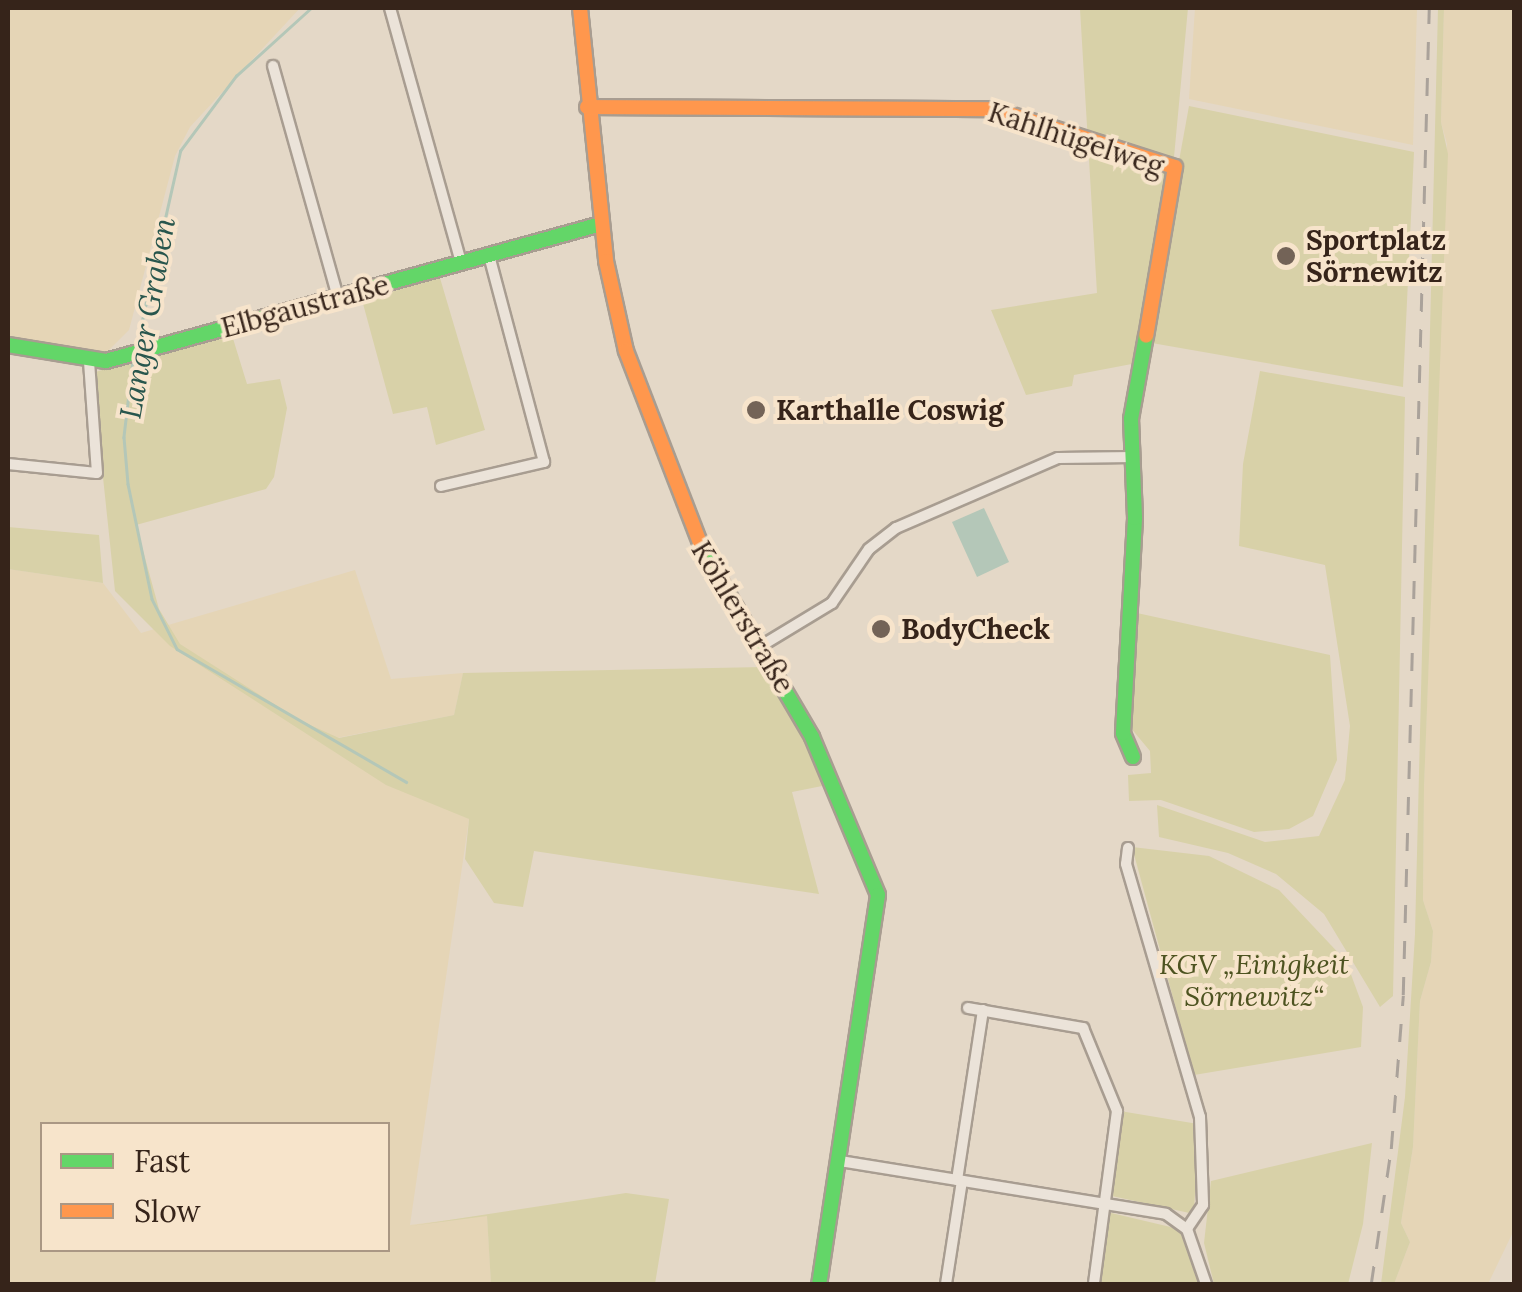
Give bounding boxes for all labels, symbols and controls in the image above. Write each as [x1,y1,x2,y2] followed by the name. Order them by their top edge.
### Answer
[984,95,1168,183] street label: Kahlhügelweg
[112,214,182,422] water label: Langer Graben
[1306,223,1446,289] place label: Sportplatz Sörnewitz
[1275,245,1297,267] marker: Sportplatz Sörnewitz
[217,267,393,345] street label: Elbgaustraße
[776,393,1004,427] place label: Karthalle Coswig
[745,399,767,421] marker: Karthalle Coswig
[685,535,801,699] street label: Köhlerstraße
[901,612,1050,646] place label: BodyCheck
[870,618,892,640] marker: BodyCheck
[1159,947,1349,1013] park label: KGV „Einigkeit Sörnewitz“
[40,1122,390,1252] legend
[134,1142,190,1180] text: Fast
[134,1192,200,1230] text: Slow

